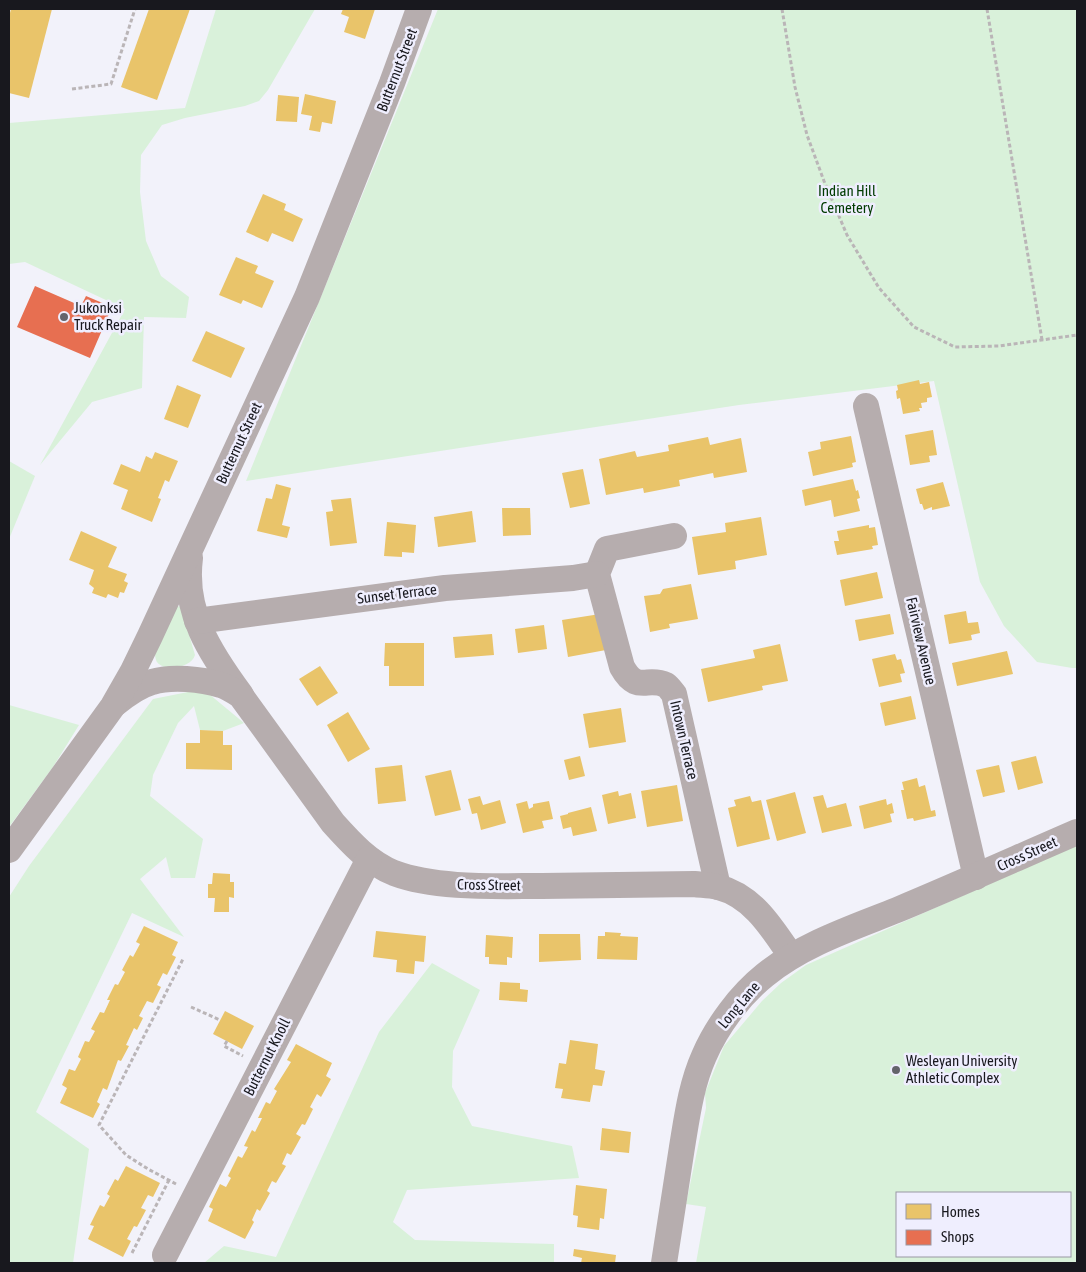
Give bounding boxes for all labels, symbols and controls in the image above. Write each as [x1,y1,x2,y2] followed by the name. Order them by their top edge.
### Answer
[373,26,420,114] street label: Butternut Street
[818,182,876,216] park label: Indian Hill Cemetery
[74,299,142,333] place label: Jukonksi Truck Repair
[58,311,70,323] marker: Jukonksi Truck Repair
[212,399,265,486] street label: Butternut Street
[356,580,438,607] street label: Sunset Terrace
[903,595,940,687] street label: Fairview Avenue
[667,699,702,781] street label: Intown Terrace
[994,833,1059,874] street label: Cross Street
[457,875,521,894] street label: Cross Street
[714,978,763,1031] street label: Long Lane
[240,1015,293,1098] street label: Butternut Knoll
[906,1052,1017,1086] place label: Wesleyan University Athletic Complex
[890,1064,902,1076] marker: Wesleyan University Athletic Complex
[896,1192,1071,1257] legend
[941,1203,980,1220] text: Homes
[941,1228,974,1245] text: Shops

